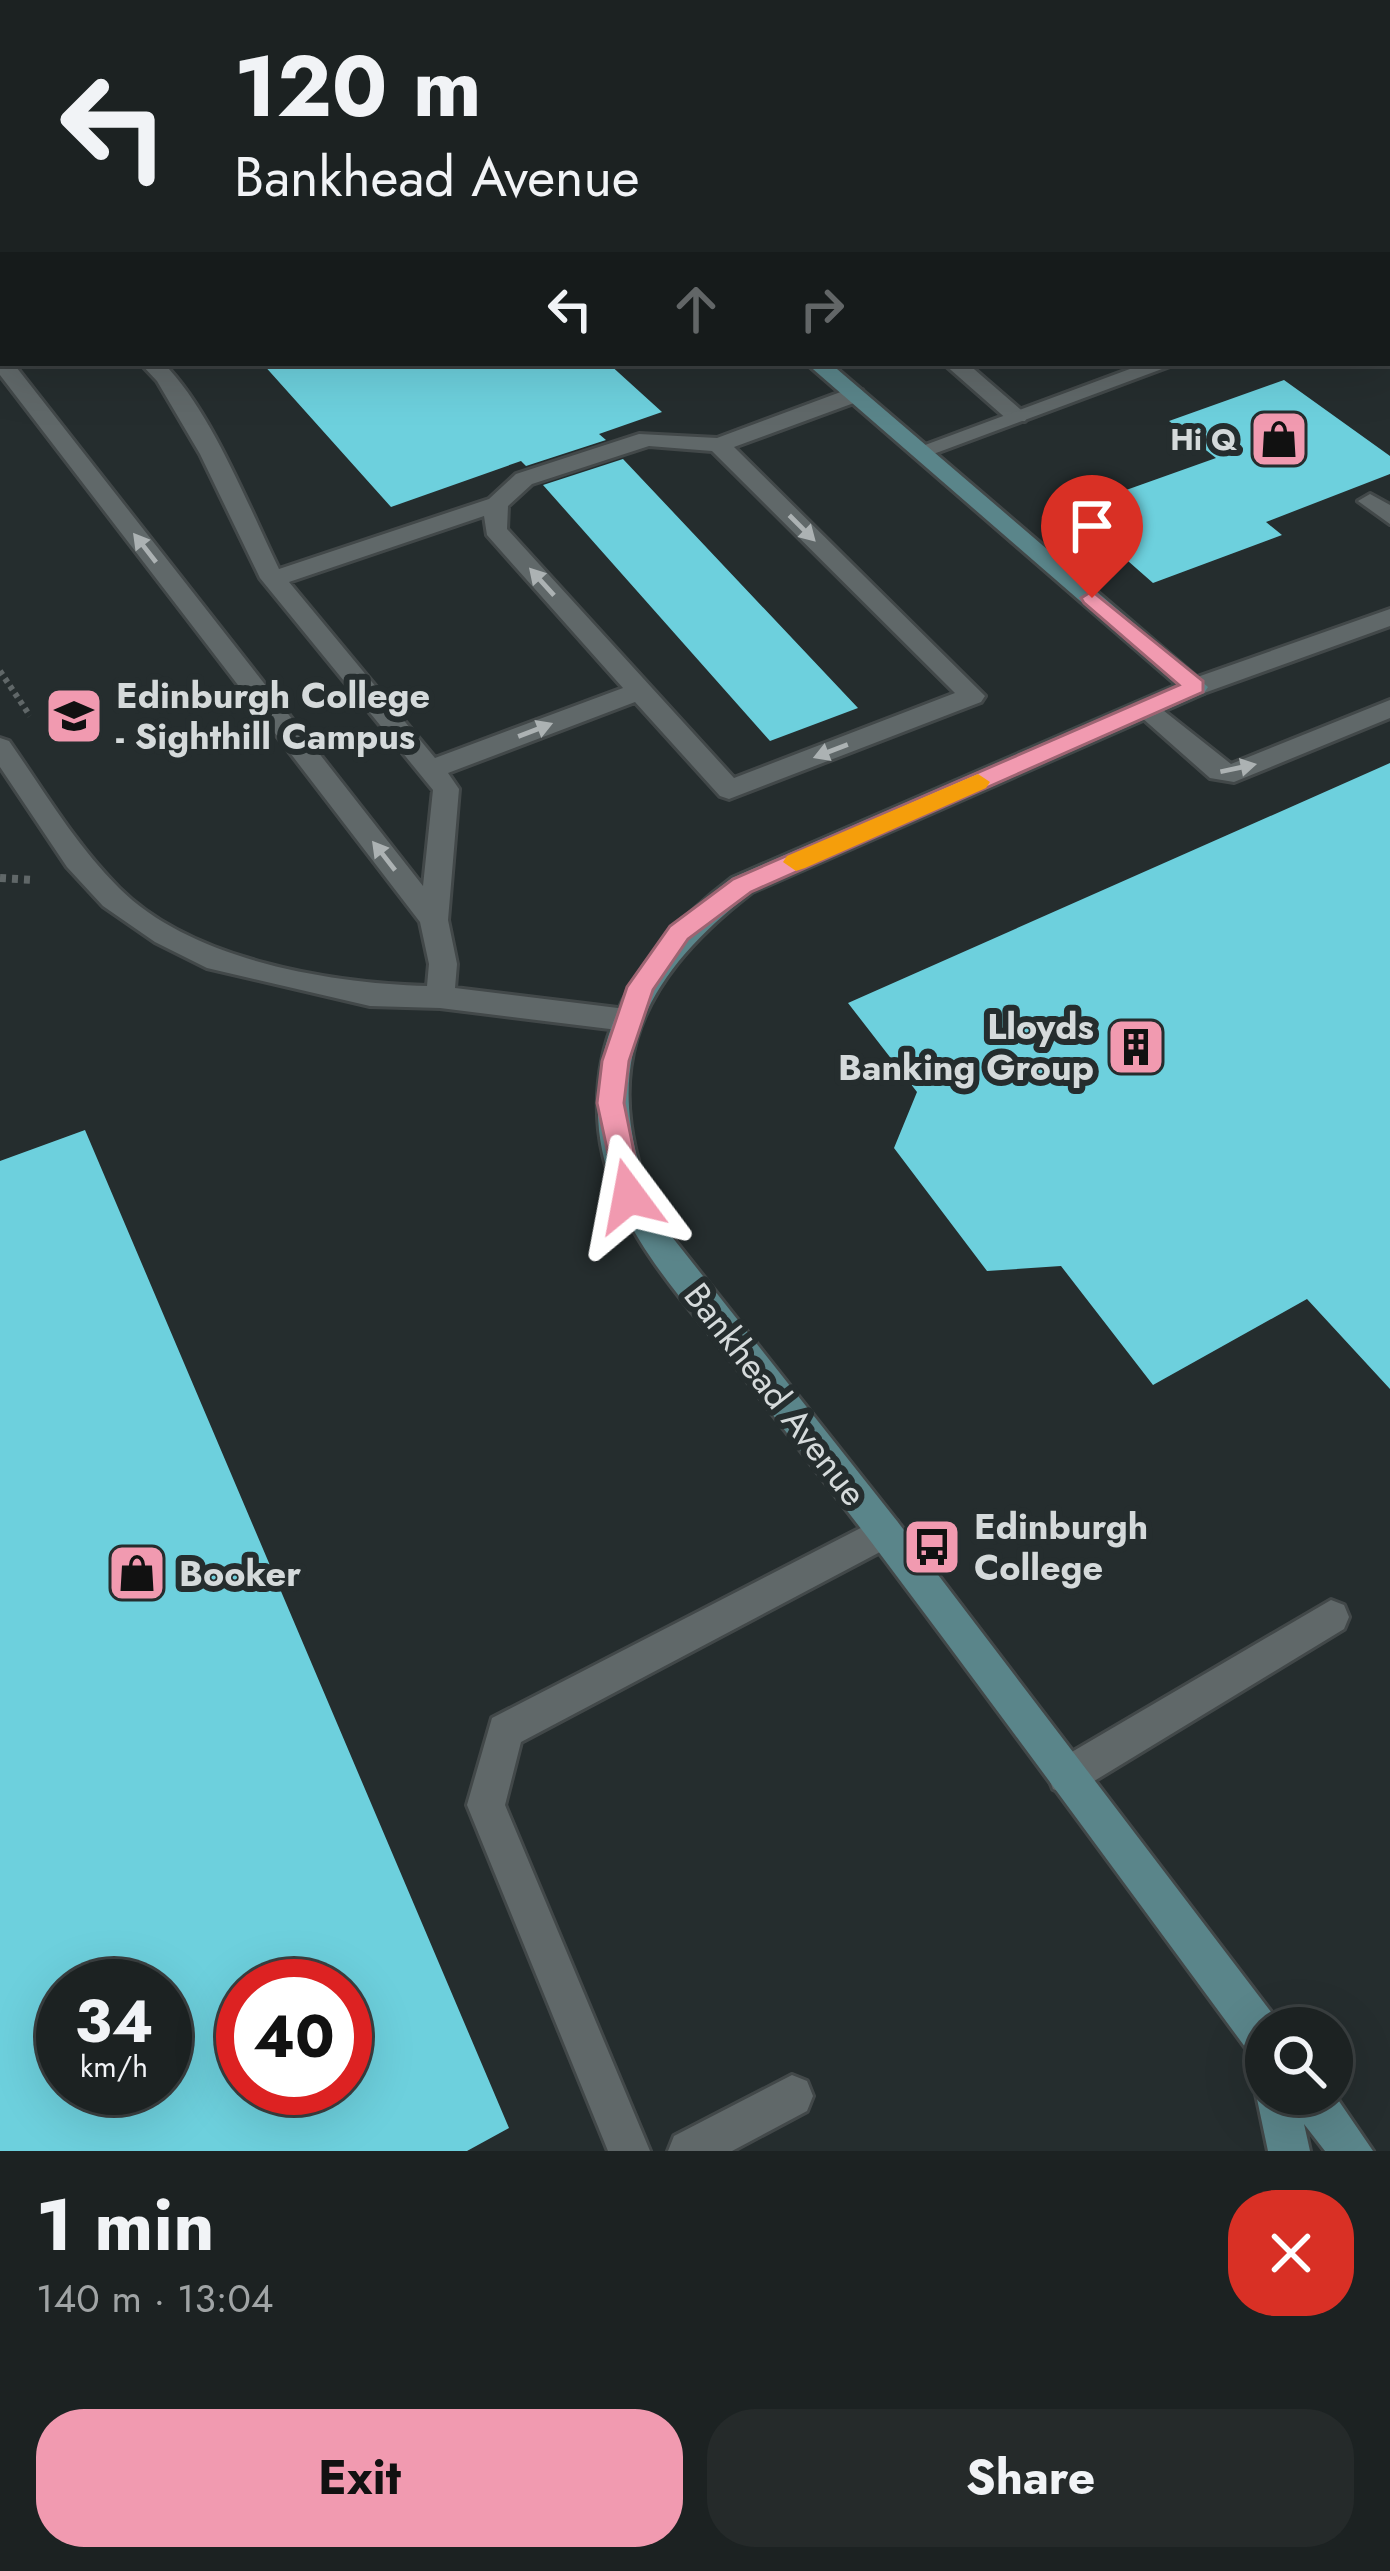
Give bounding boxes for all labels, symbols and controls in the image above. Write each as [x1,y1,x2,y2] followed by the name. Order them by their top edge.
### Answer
[234,26,482,148] text: 120 m
[36,48,192,204] icon: left
[234,138,640,216] text: Bankhead Avenue
[537,276,603,342] icon: left
[663,276,729,342] icon: ahead
[789,276,855,342] icon: right
[1248,408,1310,470] shop icon: Hi Q
[1170,418,1238,461] place label: Hi Q
[1041,475,1143,598] pin
[1059,493,1125,559] icon: arrive
[788,513,816,541] one-way arrow
[133,532,158,564] one-way arrow
[529,567,556,597] one-way arrow
[116,669,430,762] place label: Edinburgh College - Sighthill Campus
[43,685,105,747] school or university icon: Edinburgh College - Sighthill Campus
[517,720,553,739] one-way arrow
[813,742,849,761] one-way arrow
[1220,757,1257,776] one-way arrow
[372,841,397,872] one-way arrow
[838,1000,1094,1093] place label: Lloyds Banking Group
[1105,1016,1167,1078] building icon: Lloyds Banking Group
[566,1133,692,1259] position arrow
[672,1271,880,1517] street label: Bankhead Avenue
[974,1500,1148,1593] place label: Edinburgh College
[901,1516,963,1578] bus stop icon: Edinburgh College
[106,1542,168,1604] shop icon: Booker
[179,1547,301,1599] place label: Booker
[216,1959,372,2115] speed limit sign: 40
[74,1978,154,2065] text: 34
[1245,2007,1353,2115] map controls
[1245,2007,1353,2115] button: search
[80,2045,148,2088] text: km/h
[36,2173,215,2277] text: 1 min
[1228,2190,1354,2316] button: close
[36,2270,274,2327] text: 140 m · 13:04
[36,2409,683,2547] button: Exit
[707,2409,1354,2547] button: Share

